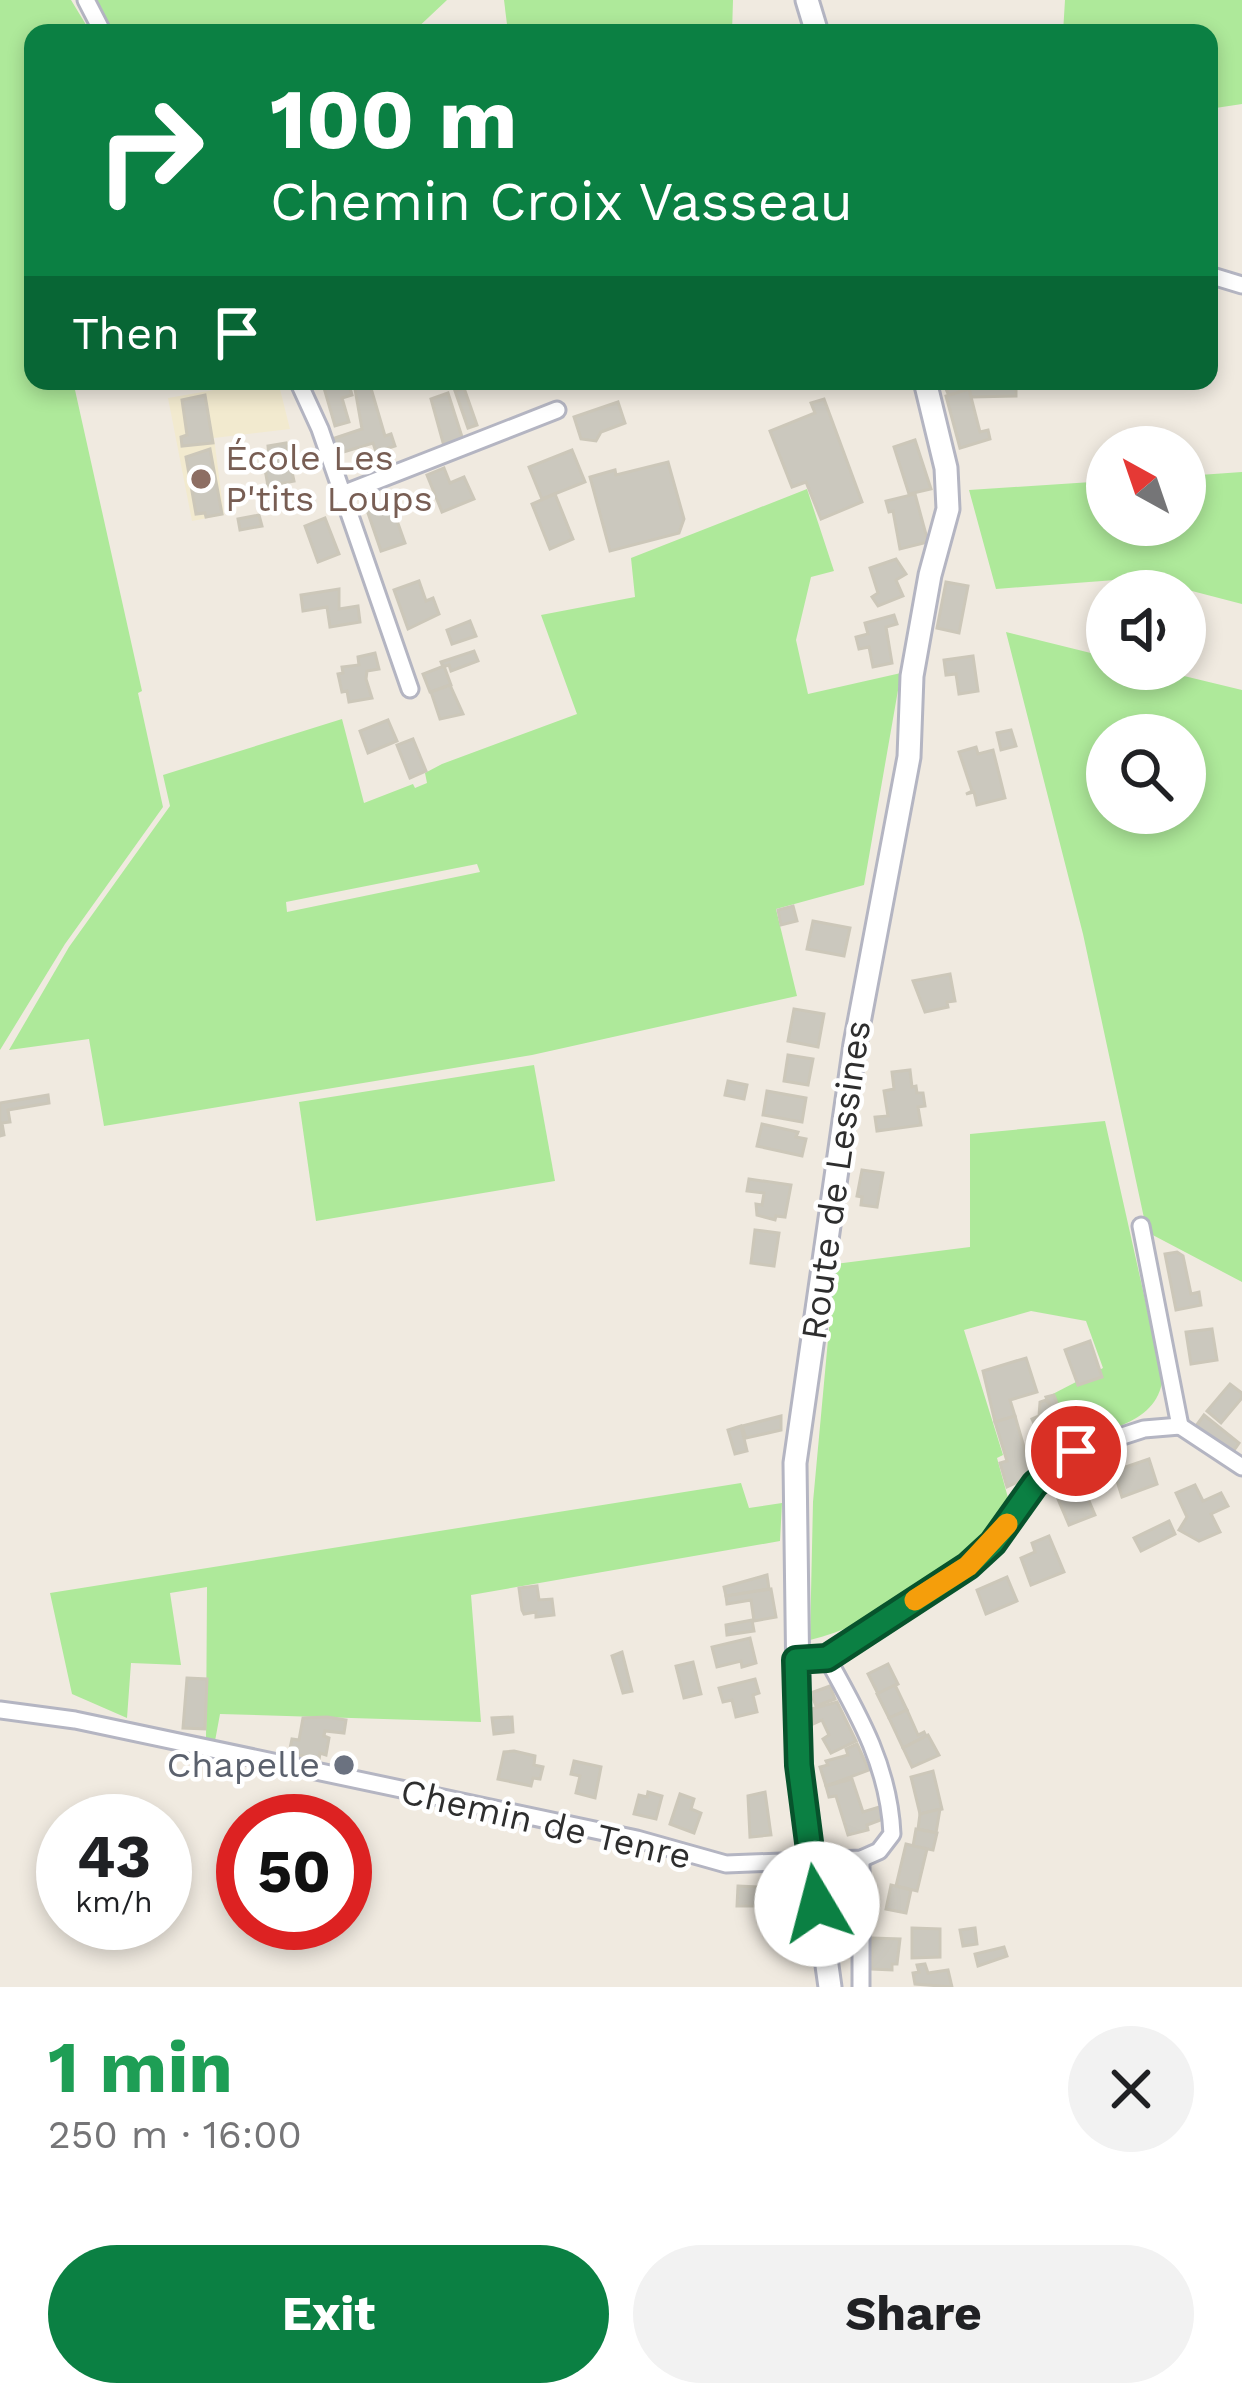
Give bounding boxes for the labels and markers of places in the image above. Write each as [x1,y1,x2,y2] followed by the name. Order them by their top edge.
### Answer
[225,437,433,520] place label: École Les P'tits Loups
[188,466,214,492] marker: École Les P'tits Loups
[1025,1400,1127,1502] pin
[166,1744,320,1786] place label: Chapelle
[331,1752,357,1778] marker: Chapelle

